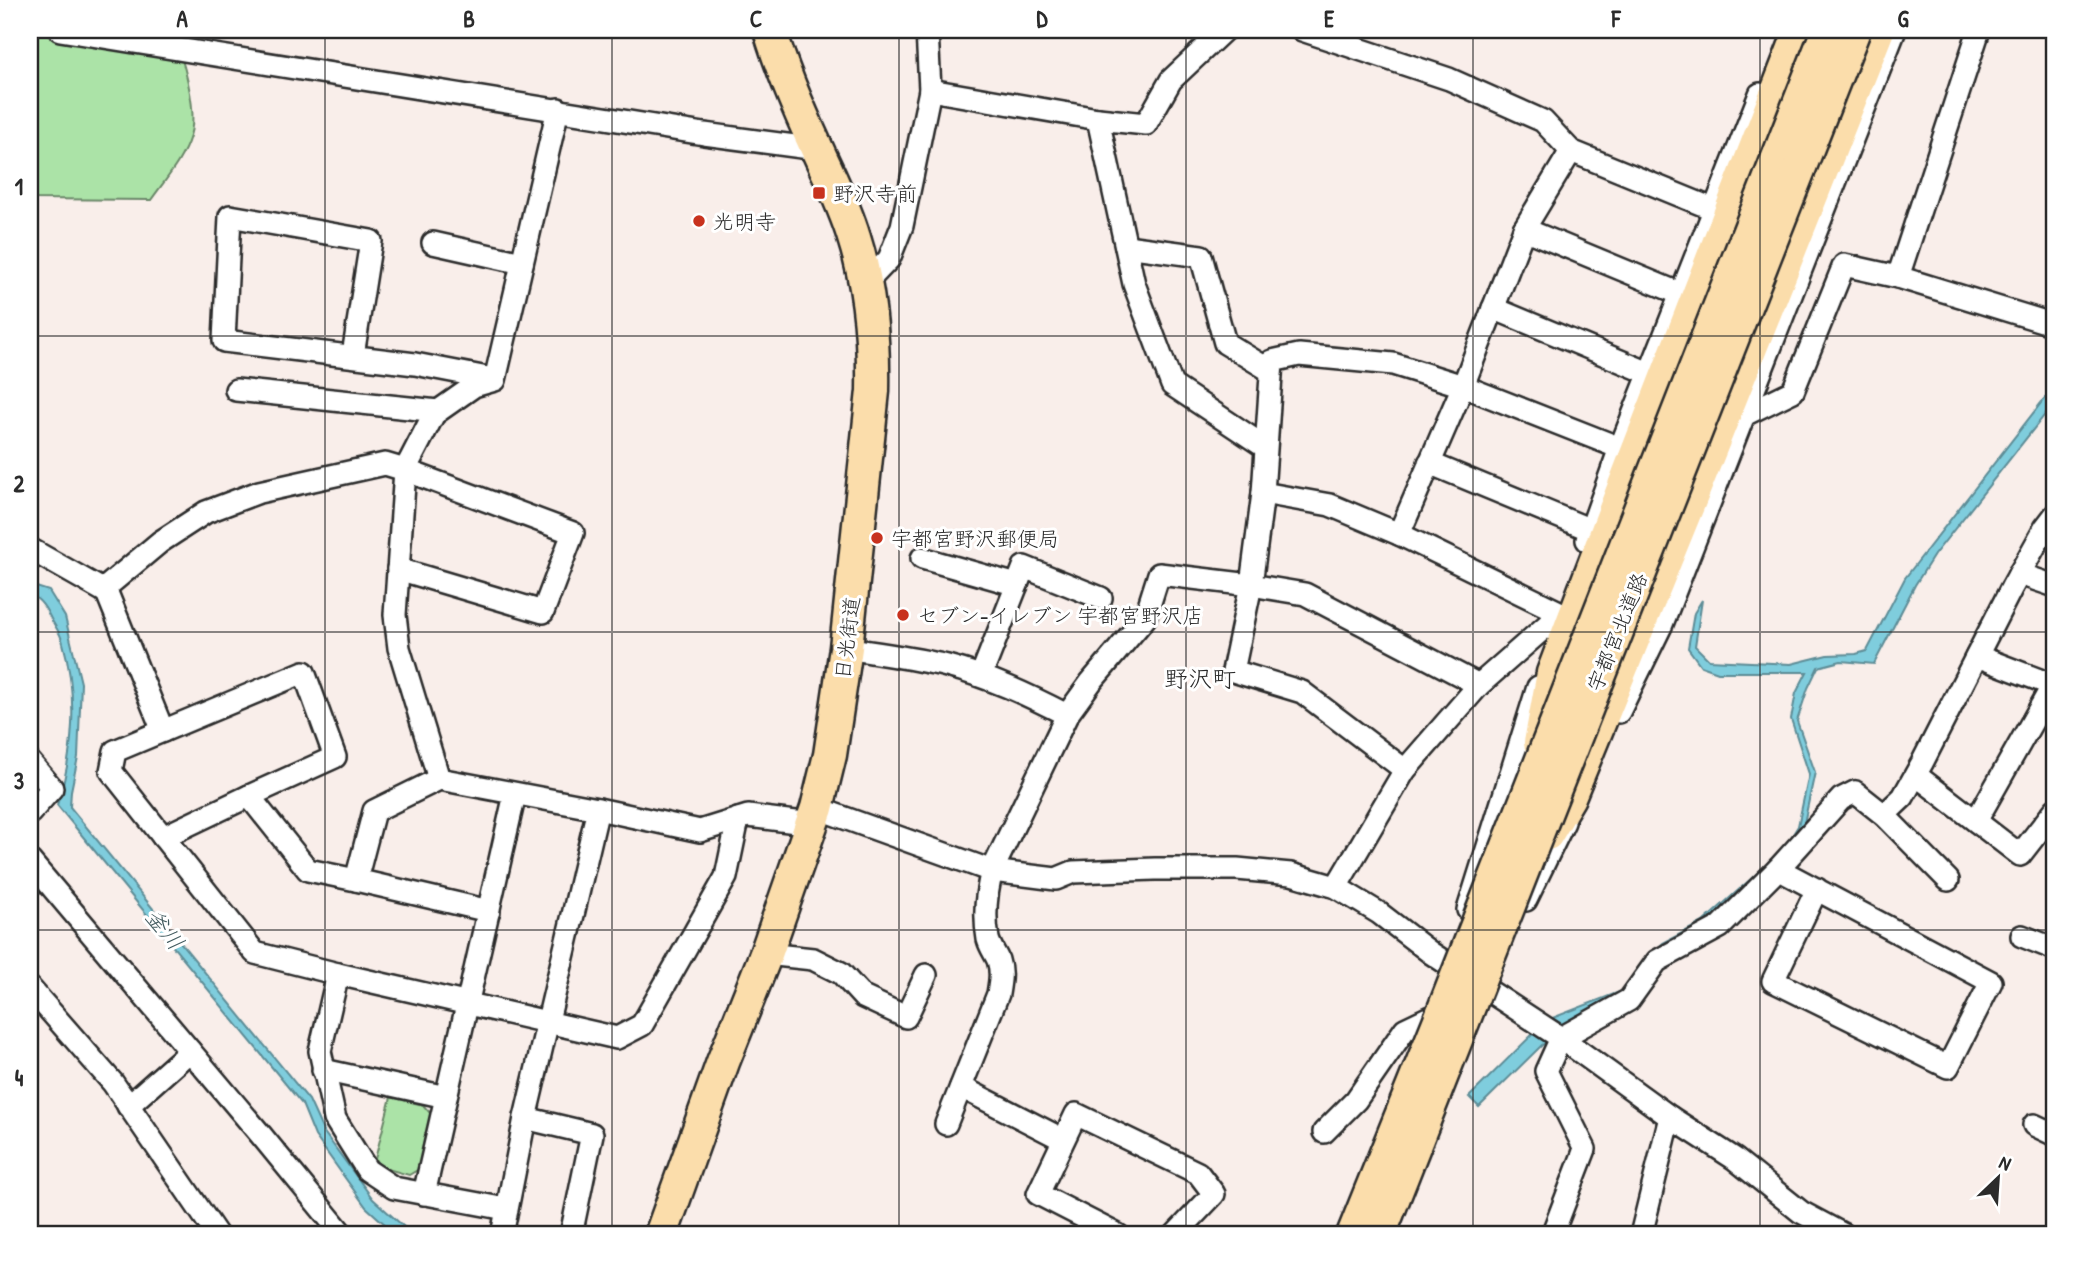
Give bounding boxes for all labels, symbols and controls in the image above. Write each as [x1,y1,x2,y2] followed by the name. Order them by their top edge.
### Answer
[176,3,188,34] text: A
[463,3,475,34] text: B
[750,3,762,34] text: C
[1037,3,1049,34] text: D
[1324,3,1335,34] text: E
[1611,3,1622,34] text: F
[1897,3,1909,34] text: G
[15,171,23,202] text: 1
[833,179,917,208] place label: 野沢寺前
[811,185,827,201] marker: 野沢寺前
[713,207,776,236] place label: 光明寺
[691,213,707,229] marker: 光明寺
[14,468,25,499] text: 2
[891,524,1059,553] place label: 宇都宮野沢郵便局
[869,530,885,546] marker: 宇都宮野沢郵便局
[1580,568,1654,696] street label: 宇都宮北道路
[827,595,867,681] street label: 日光街道
[917,601,1203,630] place label: セブン-イレブン 宇都宮野沢店
[895,607,911,623] marker: セブン-イレブン 宇都宮野沢店
[1164,662,1236,694] district label: 野沢町
[14,765,24,796] text: 3
[138,901,192,957] water label: 釜川
[15,1062,24,1093] text: 4
[1962,1142,2032,1212] north arrow
[1995,1149,2015,1177] text: N

